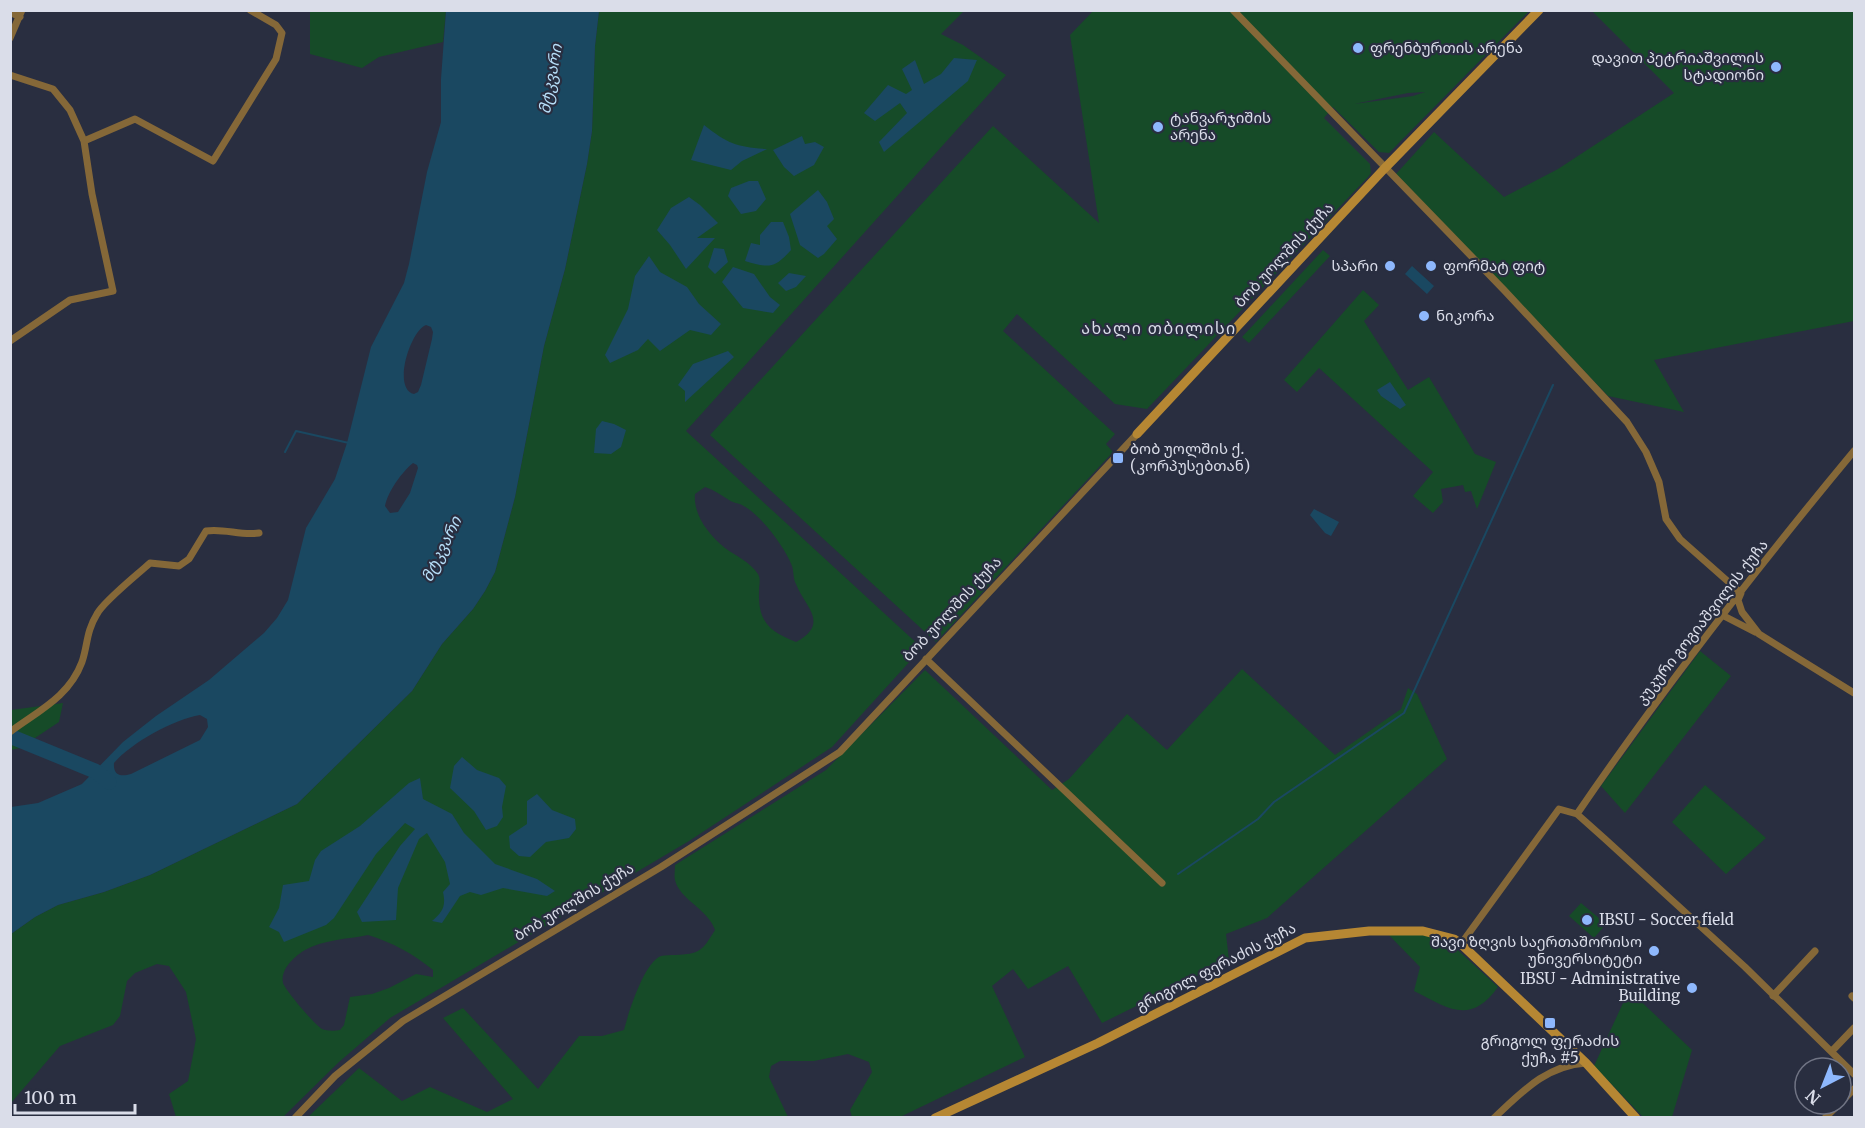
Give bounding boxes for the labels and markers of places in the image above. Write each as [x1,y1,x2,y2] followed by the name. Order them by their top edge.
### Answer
[1370,38,1523,57] place label: ფრენბურთის არენა
[1351,41,1365,55] marker: ფრენბურთის არენა
[1591,48,1764,84] place label: დავით პეტრიაშვილის სტადიონი
[1769,60,1783,74] marker: დავით პეტრიაშვილის სტადიონი
[1170,108,1271,144] place label: ტანვარჯიშის არენა
[1151,120,1165,134] marker: ტანვარჯიშის არენა
[1331,256,1378,275] place label: სპარი
[1443,256,1545,275] place label: ფორმატ ფიტ
[1383,259,1397,273] marker: სპარი
[1424,259,1438,273] marker: ფორმატ ფიტ
[1436,306,1495,325] place label: ნიკორა
[1417,309,1431,323] marker: ნიკორა
[1130,439,1250,475] place label: ბობ უოლშის ქ. (კორპუსებთან)
[1111,451,1125,465] marker: ბობ უოლშის ქ. (კორპუსებთან)
[1599,910,1734,929] place label: IBSU - Soccer field
[1580,913,1594,927] marker: IBSU - Soccer field
[1431,932,1642,968] place label: შავი ზღვის საერთაშორისო უნივერსიტეტი
[1647,944,1661,958] marker: შავი ზღვის საერთაშორისო უნივერსიტეტი
[1520,969,1680,1005] place label: IBSU - Administrative Building
[1685,981,1699,995] marker: IBSU - Administrative Building
[1543,1016,1557,1030] marker: გრიგოლ ფერაძის ქუჩა #5
[1481,1031,1619,1067] place label: გრიგოლ ფერაძის ქუჩა #5

